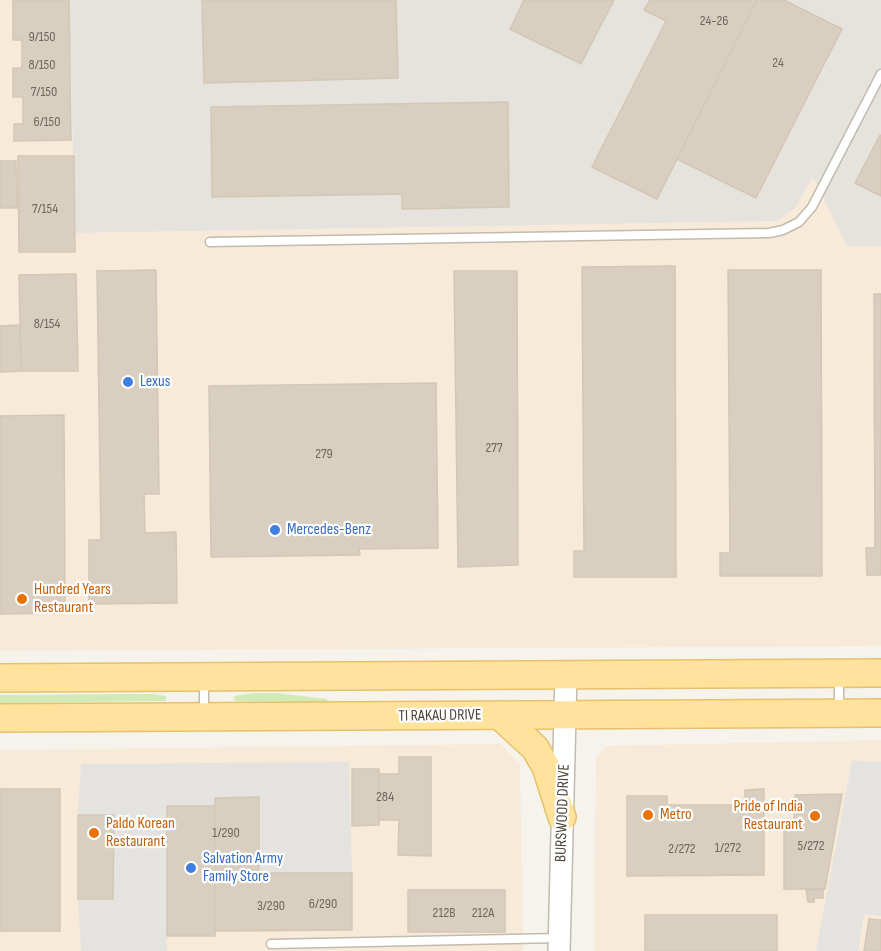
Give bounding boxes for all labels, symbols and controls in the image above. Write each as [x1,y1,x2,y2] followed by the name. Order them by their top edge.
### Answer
[700,13,728,29] house number: 24-26
[28,29,56,45] house number: 9/150
[772,55,784,71] house number: 24
[29,57,55,73] house number: 8/150
[31,84,57,100] house number: 7/150
[34,114,60,130] house number: 6/150
[32,201,58,217] house number: 7/154
[34,316,60,332] house number: 8/154
[140,372,170,392] place label: Lexus
[121,375,135,389] marker: Lexus
[485,440,503,456] house number: 277
[315,446,333,462] house number: 279
[287,520,371,540] place label: Mercedes-Benz
[268,523,282,537] marker: Mercedes-Benz
[34,580,111,618] place label: Hundred Years Restaurant
[15,592,29,606] marker: Hundred Years Restaurant
[398,706,482,726] street label: TI RAKAU DRIVE
[552,764,574,862] street label: BURSWOOD DRIVE
[376,789,394,805] house number: 284
[733,797,803,835] place label: Pride of India Restaurant
[660,805,692,825] place label: Metro
[641,808,655,822] marker: Metro
[808,809,822,823] marker: Pride of India Restaurant
[106,814,175,852] place label: Paldo Korean Restaurant
[212,825,240,841] house number: 1/290
[87,826,101,840] marker: Paldo Korean Restaurant
[798,838,824,854] house number: 5/272
[715,840,741,856] house number: 1/272
[668,841,696,857] house number: 2/272
[203,849,283,887] place label: Salvation Army Family Store
[184,861,198,875] marker: Salvation Army Family Store
[309,896,337,912] house number: 6/290
[257,898,285,914] house number: 3/290
[433,905,455,921] house number: 212B
[472,905,494,921] house number: 212A

